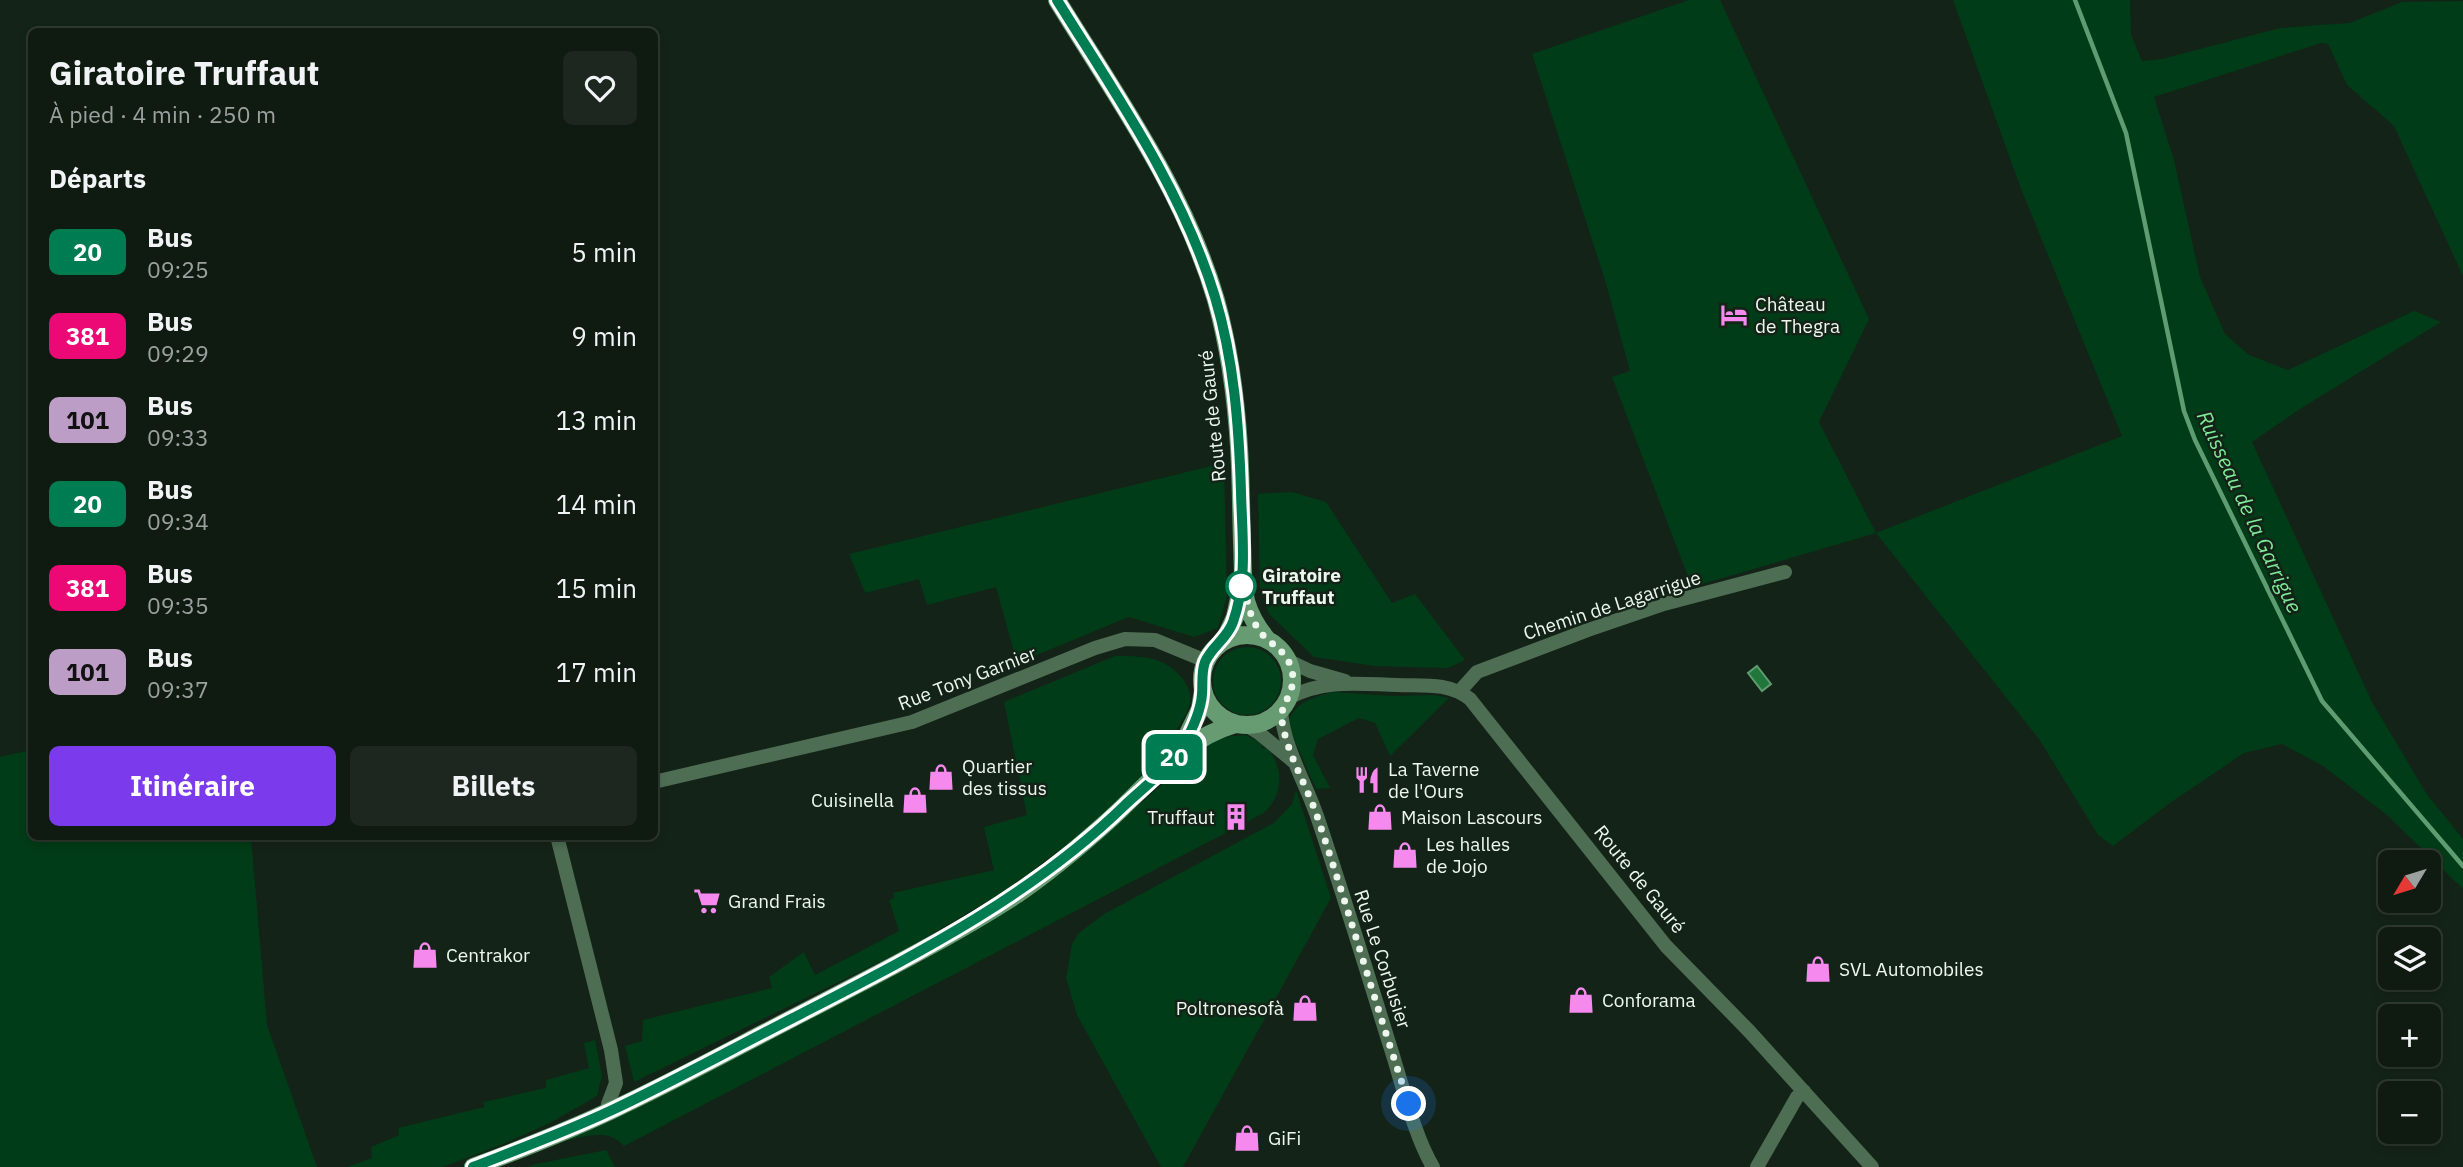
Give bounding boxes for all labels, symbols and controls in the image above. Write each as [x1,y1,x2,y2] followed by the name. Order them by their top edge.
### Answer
[49,51,320,94] text: Giratoire Truffaut
[563,51,637,125] button: heart
[49,99,276,129] text: À pied · 4 min · 250 m
[49,161,146,195] text: Départs
[147,220,193,254] text: Bus
[571,235,637,269] text: 5 min
[73,236,102,268] text: 20
[147,254,209,284] text: 09:25
[1755,292,1840,338] place label: Château de Thegra
[1719,300,1749,330] hotel icon: Château de Thegra
[147,304,193,338] text: Bus
[571,319,637,353] text: 9 min
[66,320,109,352] text: 381
[147,338,209,368] text: 09:29
[1193,349,1231,483] street label: Route de Gauré
[147,388,193,422] text: Bus
[556,403,637,437] text: 13 min
[66,404,109,436] text: 101
[2191,406,2309,618] water label: Ruisseau de la Garrigue
[147,422,209,452] text: 09:33
[147,472,193,506] text: Bus
[556,487,637,521] text: 14 min
[73,488,102,520] text: 20
[147,506,209,536] text: 09:34
[147,556,193,590] text: Bus
[1262,563,1341,609] place label: Giratoire Truffaut
[1520,565,1704,645] street label: Chemin de Lagarrigue
[556,571,637,605] text: 15 min
[1226,571,1256,601] marker: Giratoire Truffaut
[66,572,109,604] text: 381
[147,590,209,620] text: 09:35
[147,640,193,674] text: Bus
[895,641,1039,715] street label: Rue Tony Garnier
[556,655,637,689] text: 17 min
[66,656,109,688] text: 101
[147,674,209,704] text: 09:37
[1142,734,1206,780] line badge: 20
[1160,741,1188,773] text: 20
[49,746,336,826] button: Itinéraire
[350,746,637,826] button: Billets
[962,754,1047,800] place label: Quartier des tissus
[1388,757,1480,803] place label: La Taverne de l'Ours
[926,762,956,792] shop icon: Quartier des tissus
[1352,765,1382,795] restaurant icon: La Taverne de l'Ours
[900,785,930,815] shop icon: Cuisinella
[811,788,894,812] place label: Cuisinella
[1221,802,1251,832] building icon: Truffaut
[1365,802,1395,832] shop icon: Maison Lascours
[1147,805,1215,829] place label: Truffaut
[1401,805,1543,829] place label: Maison Lascours
[1589,820,1691,938] street label: Route de Gauré
[1426,832,1510,878] place label: Les halles de Jojo
[1390,840,1420,870] shop icon: Les halles de Jojo
[2378,850,2441,914] north arrow
[2378,850,2441,1144] map controls
[692,886,722,916] supermarket icon: Grand Frais
[1349,886,1417,1032] street label: Rue Le Corbusier
[728,889,826,913] place label: Grand Frais
[2378,927,2441,990] button: layers
[410,940,440,970] shop icon: Centrakor
[446,943,530,967] place label: Centrakor
[1803,954,1833,984] shop icon: SVL Automobiles
[1839,957,1984,981] place label: SVL Automobiles
[1566,985,1596,1015] shop icon: Conforama
[1602,988,1696,1012] place label: Conforama
[1290,993,1320,1023] shop icon: Poltronesofà
[1176,996,1284,1020] place label: Poltronesofà
[2378,1004,2441,1067] button: +
[2378,1081,2441,1144] button: −
[1391,1086,1426,1121] your location
[1232,1123,1262,1153] shop icon: GiFi
[1268,1126,1301,1150] place label: GiFi

